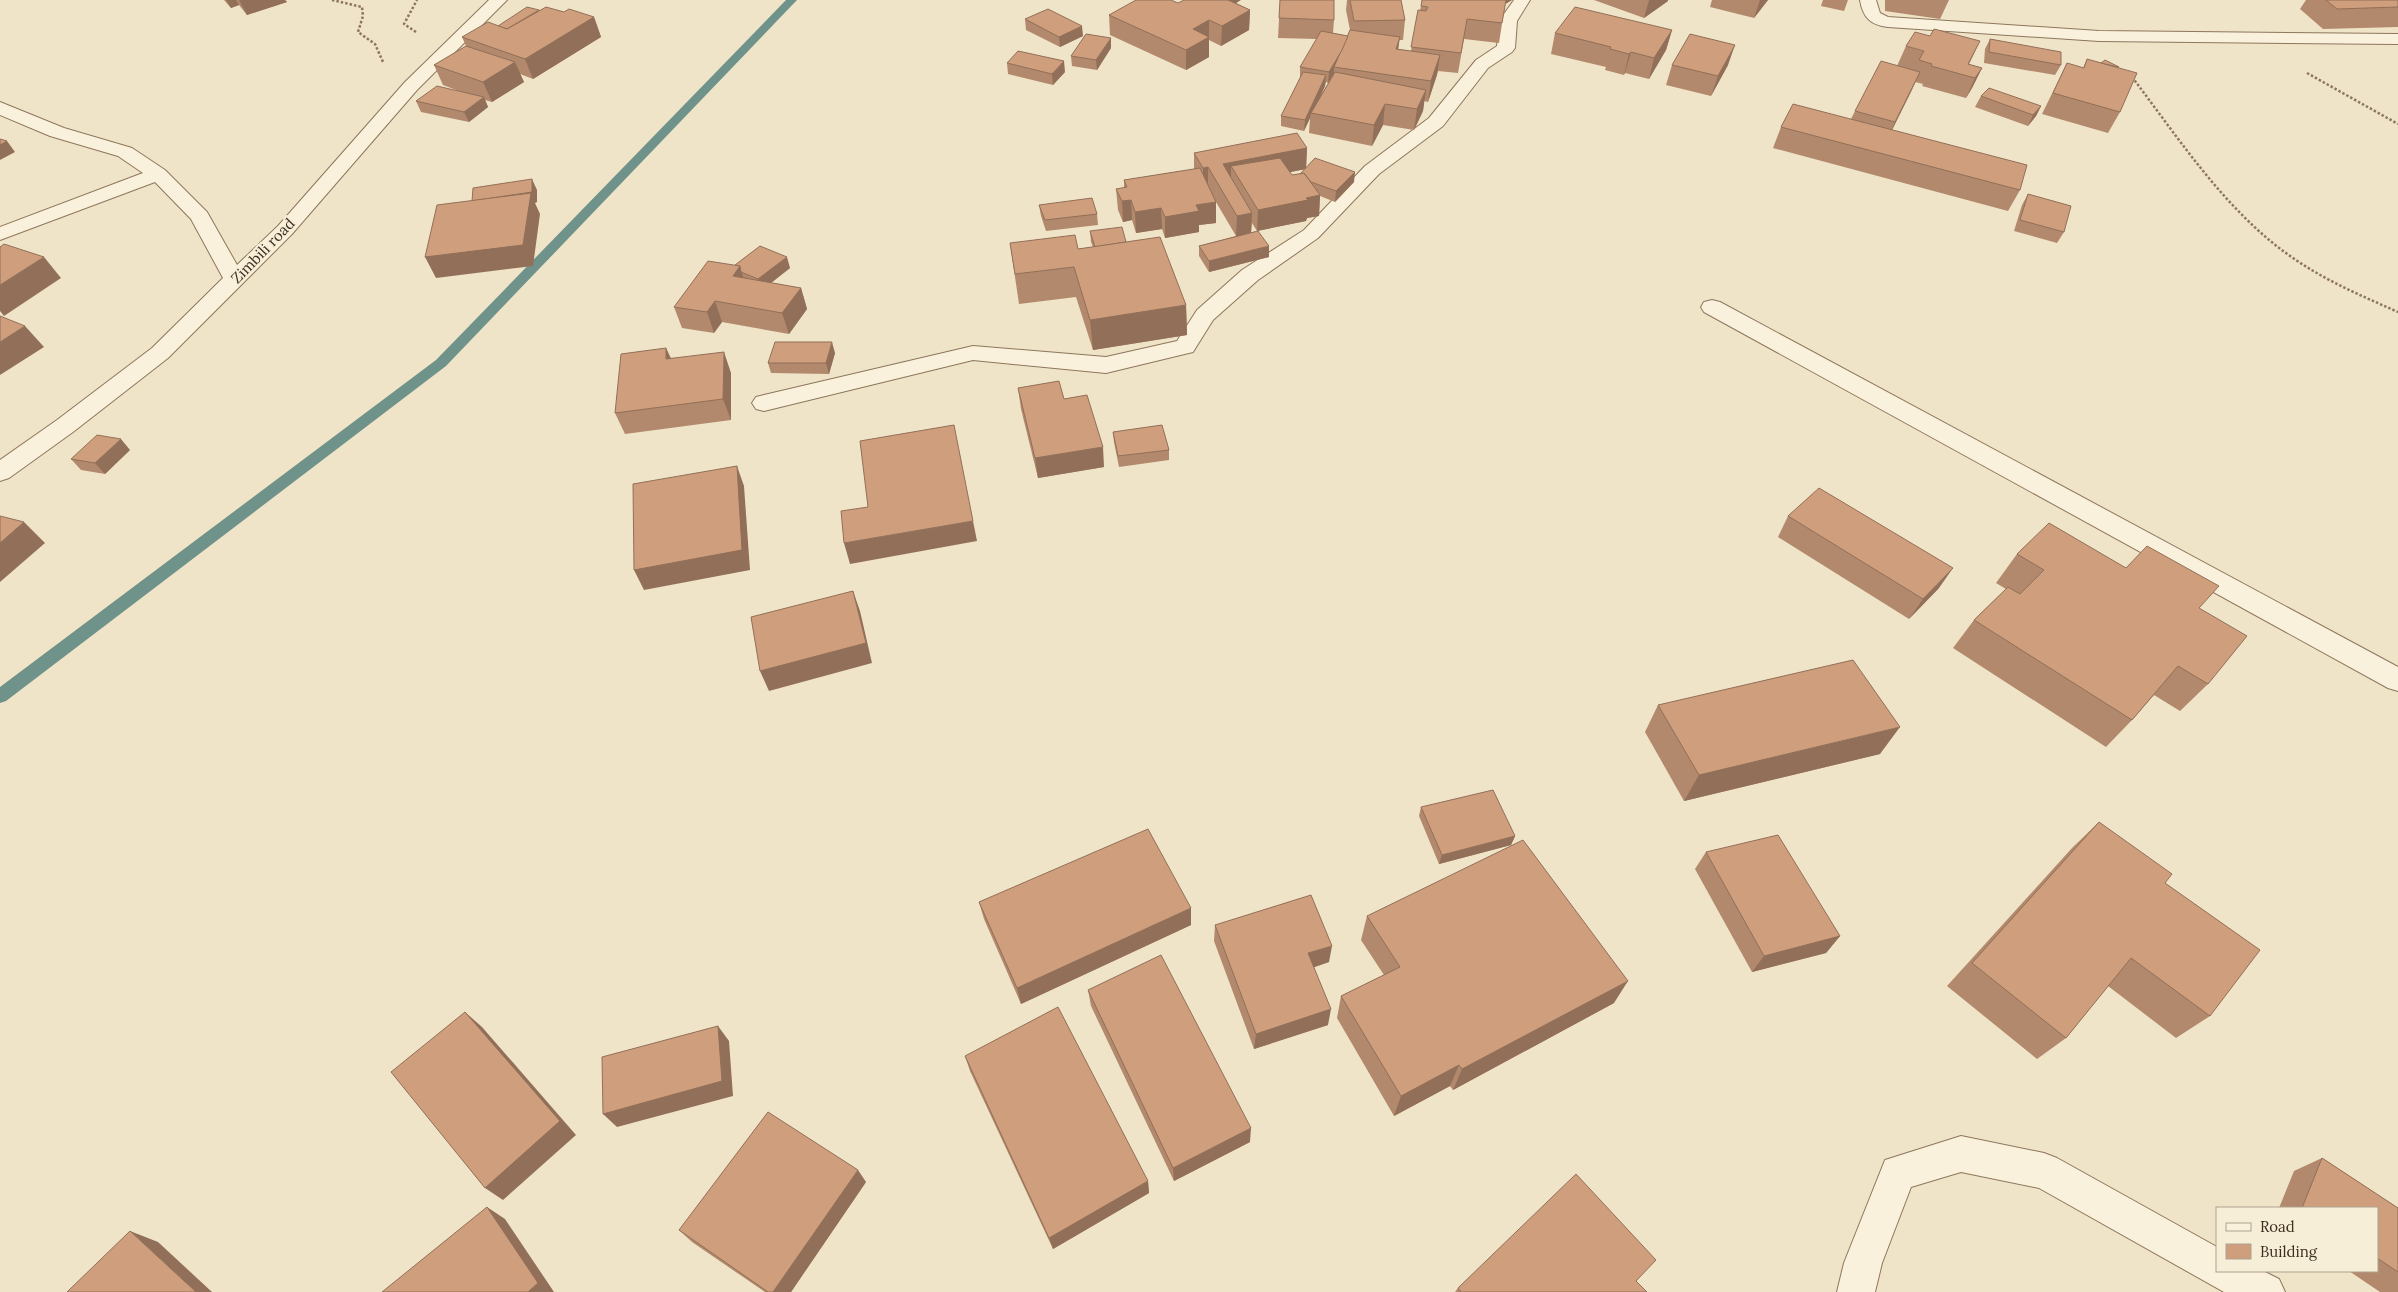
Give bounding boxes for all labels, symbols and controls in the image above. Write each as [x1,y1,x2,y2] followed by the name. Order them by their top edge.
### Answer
[227,214,299,287] street label: Zimbili road
[2216,1207,2378,1272] legend
[2260,1217,2295,1236] text: Road
[2260,1242,2318,1261] text: Building

